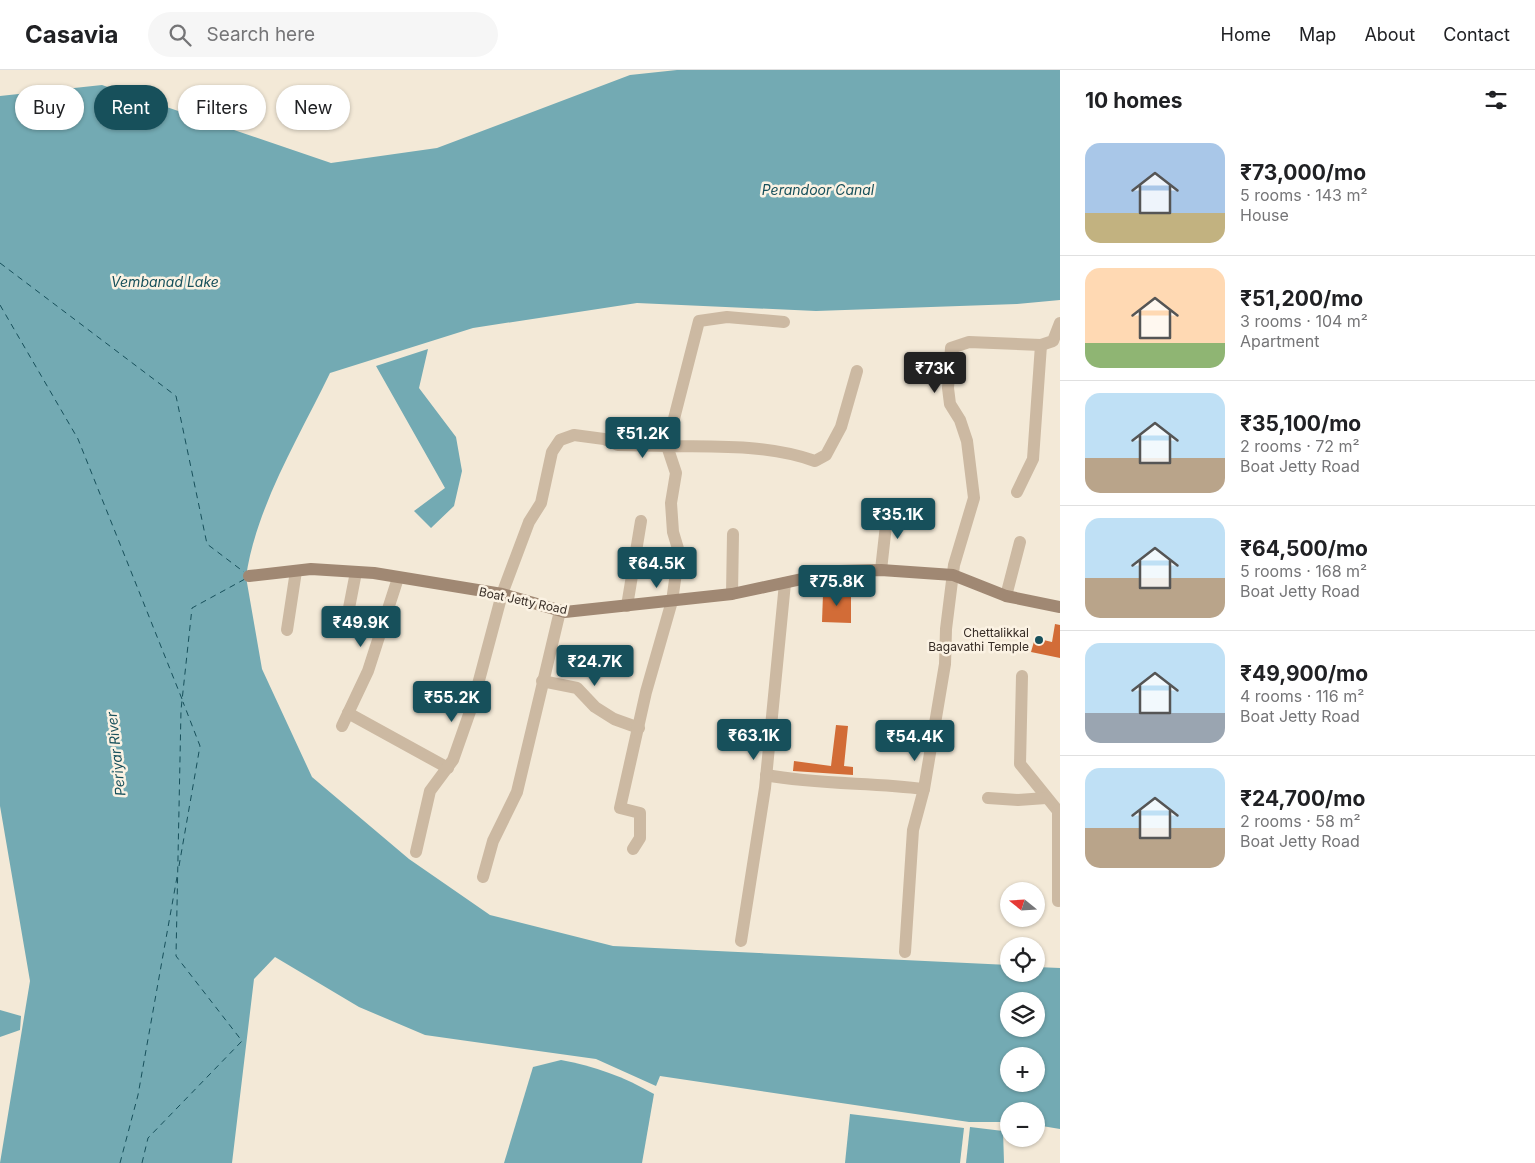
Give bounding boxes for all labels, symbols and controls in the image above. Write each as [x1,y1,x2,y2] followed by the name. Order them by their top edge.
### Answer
[148,12,498,57] search box
[25,20,118,49] text: Casavia
[166,21,194,49] icon: search
[206,23,315,46] text: Search here
[1221,24,1271,45] text: Home
[1299,24,1336,45] text: Map
[1364,24,1415,45] text: About
[1443,24,1510,45] text: Contact
[15,85,84,130] chip: Buy
[94,85,168,130] chip: Rent
[178,85,266,130] chip: Filters
[276,85,350,130] chip: New
[1482,86,1510,114] icon: filters
[1085,88,1183,113] text: 10 homes
[1240,160,1366,185] text: ₹73,000/mo
[1125,163,1185,223] icon: home
[762,181,875,198] water label: Perandoor Canal
[1240,185,1368,205] text: 5 rooms · 143 m²
[1240,205,1289,225] text: House
[111,273,219,290] water label: Vembanad Lake
[1240,286,1363,311] text: ₹51,200/mo
[1125,288,1185,348] icon: home
[1240,311,1368,331] text: 3 rooms · 104 m²
[1240,331,1320,351] text: Apartment
[905,352,965,394] pin: ₹73K
[915,358,955,378] text: ₹73K
[1240,411,1361,436] text: ₹35,100/mo
[1125,413,1185,473] icon: home
[602,416,684,459] pin: ₹51.2K
[616,423,670,443] text: ₹51.2K
[1240,436,1360,456] text: 2 rooms · 72 m²
[1240,456,1360,476] text: Boat Jetty Road
[857,498,939,540] pin: ₹35.1K
[872,504,924,524] text: ₹35.1K
[1240,536,1368,561] text: ₹64,500/mo
[1125,538,1185,598] icon: home
[616,546,698,589] pin: ₹64.5K
[629,553,685,573] text: ₹64.5K
[1240,561,1367,581] text: 5 rooms · 168 m²
[796,564,878,607] pin: ₹75.8K
[810,571,864,591] text: ₹75.8K
[1240,581,1360,601] text: Boat Jetty Road
[478,584,569,617] street label: Boat Jetty Road
[320,606,402,648] pin: ₹49.9K
[333,612,389,632] text: ₹49.9K
[928,625,1029,654] place label: Chettalikkal Bagavathi Temple
[1033,634,1045,646] marker: Chettalikkal Bagavathi Temple
[554,644,636,687] pin: ₹24.7K
[568,651,623,671] text: ₹24.7K
[1240,661,1368,686] text: ₹49,900/mo
[1125,663,1185,723] icon: home
[411,680,493,723] pin: ₹55.2K
[1240,686,1364,706] text: 4 rooms · 116 m²
[424,687,480,707] text: ₹55.2K
[1240,706,1360,726] text: Boat Jetty Road
[103,710,128,797] water label: Periyar River
[713,718,795,761] pin: ₹63.1K
[874,720,956,762] pin: ₹54.4K
[728,725,780,745] text: ₹63.1K
[886,726,944,746] text: ₹54.4K
[1240,786,1365,811] text: ₹24,700/mo
[1125,788,1185,848] icon: home
[1240,811,1360,831] text: 2 rooms · 58 m²
[1240,831,1360,851] text: Boat Jetty Road
[1000,882,1045,928] north arrow
[1000,882,1045,1147] map controls
[1000,937,1045,982] button: locate
[1000,992,1045,1037] button: layers
[1000,1047,1045,1092] button: +
[1000,1102,1045,1147] button: −

